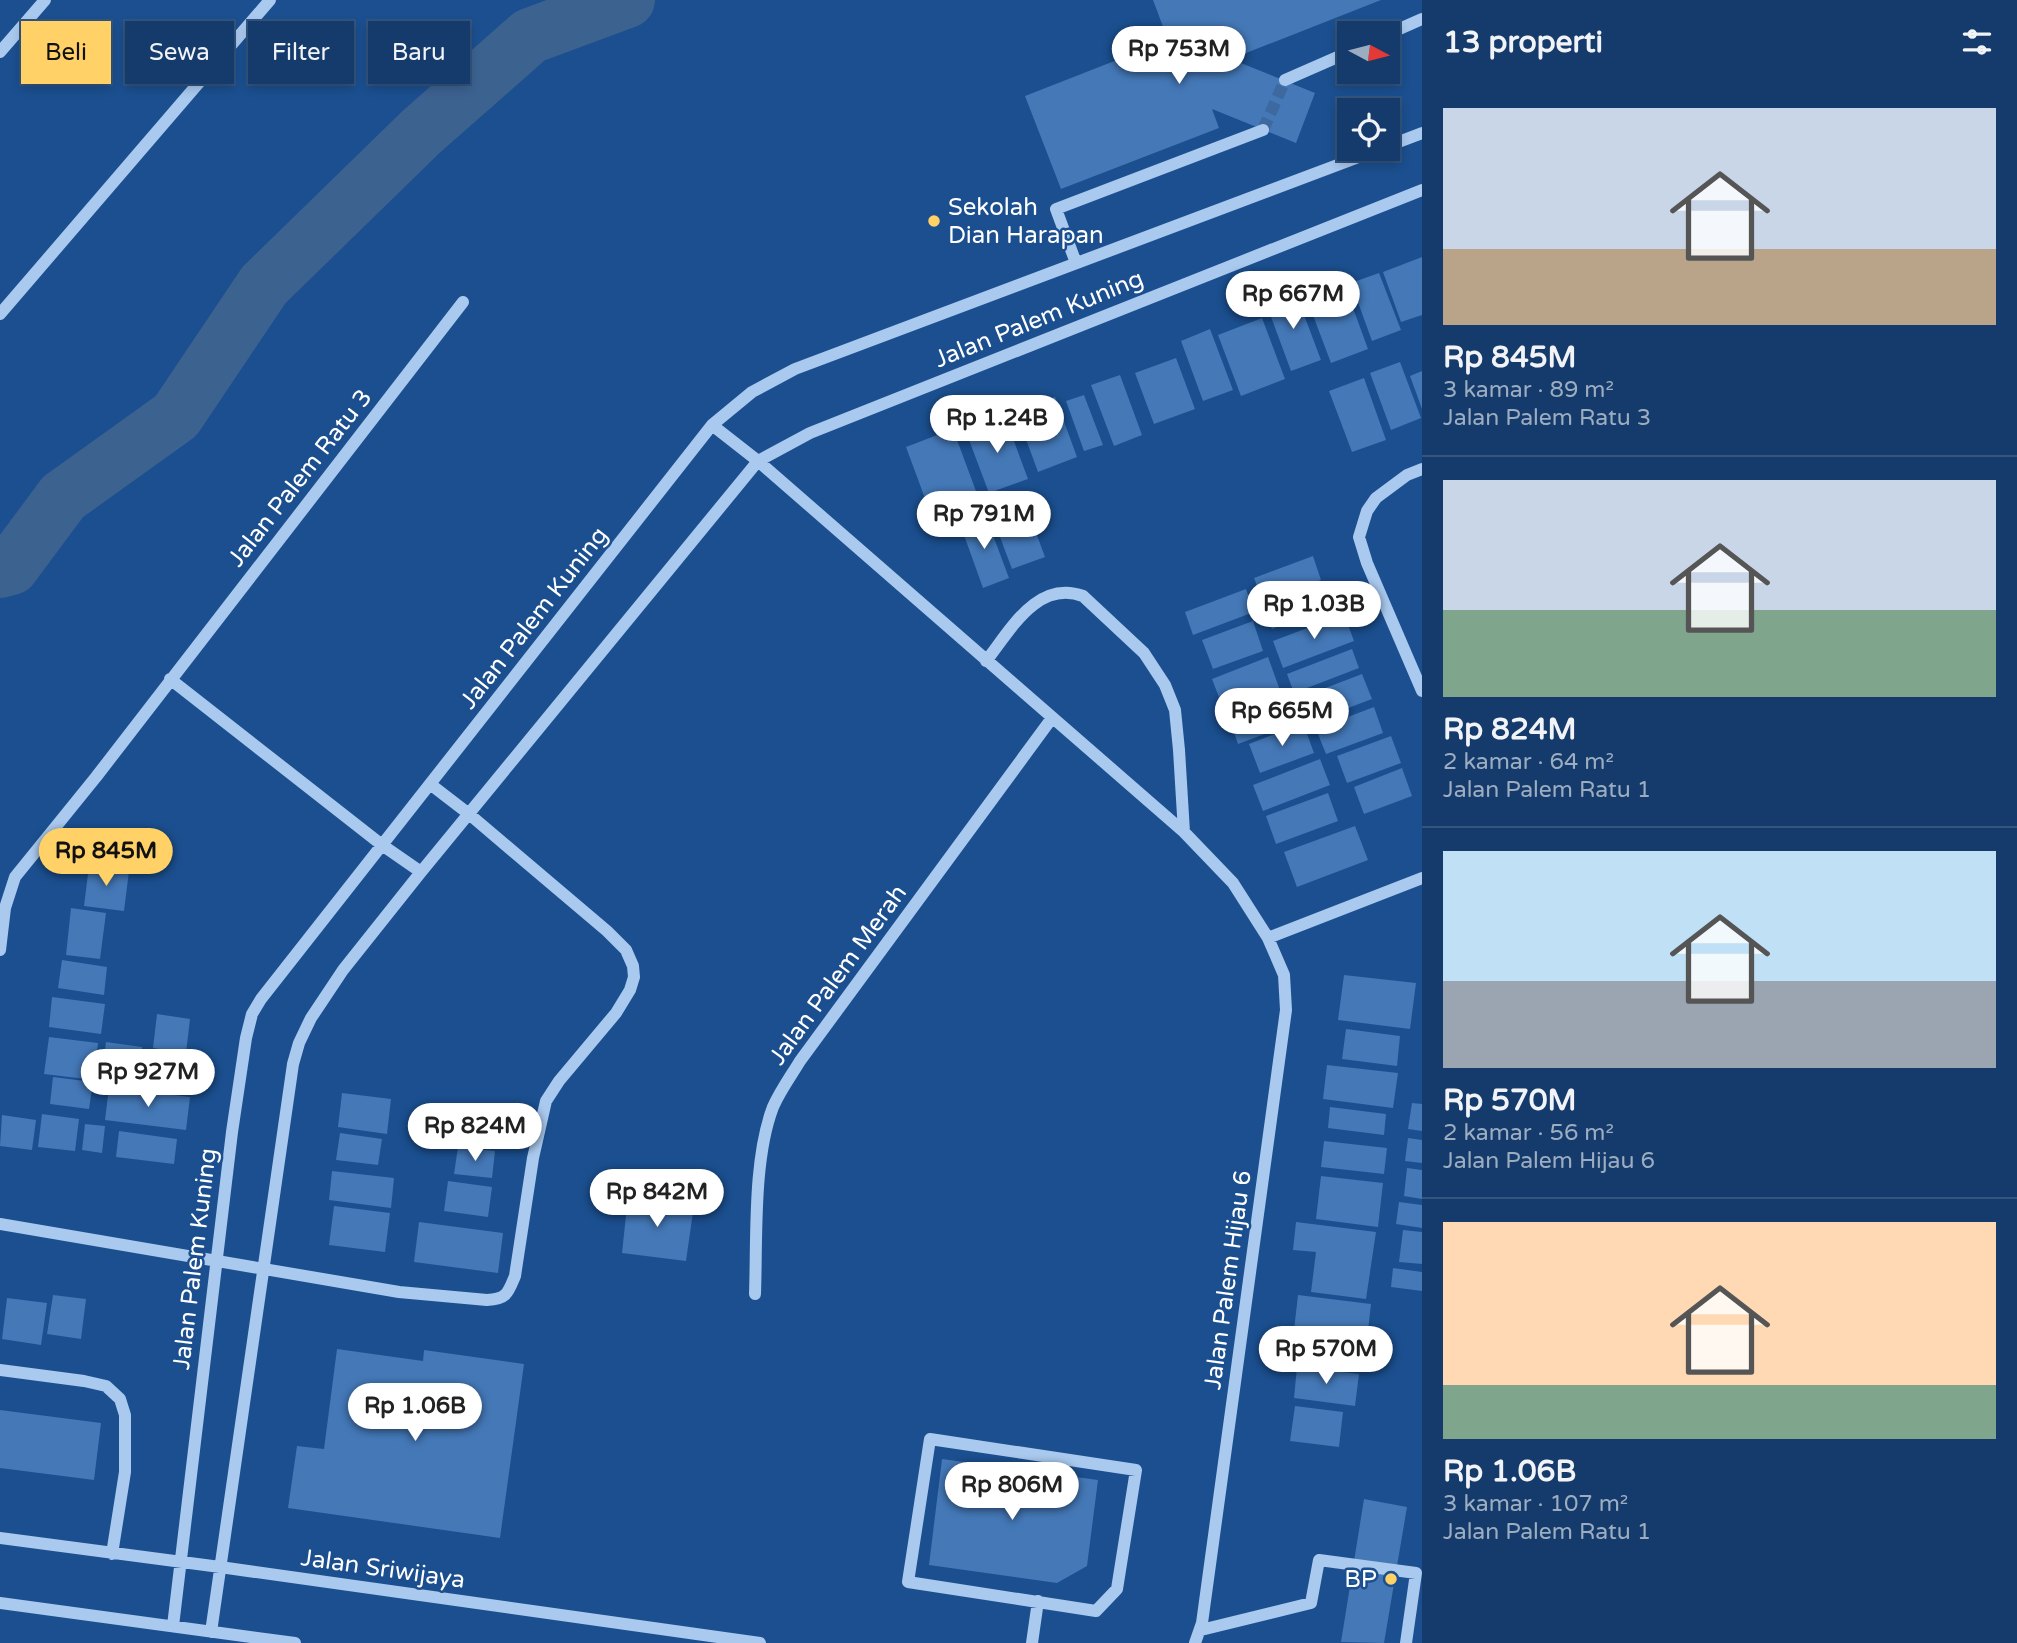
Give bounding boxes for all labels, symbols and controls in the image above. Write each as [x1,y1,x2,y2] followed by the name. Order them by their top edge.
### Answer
[21,21,111,84] chip: Beli
[125,21,234,84] chip: Sewa
[248,21,354,84] chip: Filter
[368,21,470,84] chip: Baru
[1337,21,1400,84] north arrow
[1337,21,1400,161] map controls
[1958,23,1996,61] icon: filters
[1443,24,1603,61] text: 13 properti
[1114,27,1244,86] pin: Rp 753M
[1128,35,1230,63] text: Rp 753M
[1337,98,1400,161] button: locate
[1657,153,1783,279] icon: home
[948,193,1104,250] place label: Sekolah Dian Harapan
[926,213,942,229] marker: Sekolah Dian Harapan
[930,264,1148,374] street label: Jalan Palem Kuning
[1228,272,1358,331] pin: Rp 667M
[1242,280,1344,308] text: Rp 667M
[1443,339,1577,376] text: Rp 845M
[1443,376,1614,404] text: 3 kamar · 89 m²
[222,383,378,573] street label: Jalan Palem Ratu 3
[925,396,1069,455] pin: Rp 1.24B
[946,404,1048,432] text: Rp 1.24B
[1443,404,1651,432] text: Jalan Palem Ratu 3
[919,491,1049,551] pin: Rp 791M
[933,500,1035,528] text: Rp 791M
[454,521,614,715] street label: Jalan Palem Kuning
[1657,525,1783,651] icon: home
[1242,582,1386,641] pin: Rp 1.03B
[1263,590,1365,618] text: Rp 1.03B
[1217,688,1347,748] pin: Rp 665M
[1231,697,1333,725] text: Rp 665M
[1443,711,1577,748] text: Rp 824M
[1443,748,1614,776] text: 2 kamar · 64 m²
[1443,776,1651,804] text: Jalan Palem Ratu 1
[41,828,171,888] pin: Rp 845M
[55,837,157,865] text: Rp 845M
[763,879,913,1071] street label: Jalan Palem Merah
[1657,896,1783,1022] icon: home
[83,1050,213,1109] pin: Rp 927M
[97,1058,199,1086] text: Rp 927M
[1443,1082,1577,1119] text: Rp 570M
[410,1104,540,1163] pin: Rp 824M
[424,1112,526,1140] text: Rp 824M
[1443,1119,1614,1147] text: 2 kamar · 56 m²
[167,1147,223,1371] street label: Jalan Palem Kuning
[1443,1147,1655,1175] text: Jalan Palem Hijau 6
[1198,1169,1258,1391] street label: Jalan Palem Hijau 6
[592,1170,722,1229] pin: Rp 842M
[606,1178,708,1206] text: Rp 842M
[1657,1267,1783,1393] icon: home
[1261,1326,1391,1386] pin: Rp 570M
[1275,1335,1377,1363] text: Rp 570M
[343,1384,487,1443] pin: Rp 1.06B
[364,1392,466,1420] text: Rp 1.06B
[1443,1453,1576,1490] text: Rp 1.06B
[947,1462,1077,1522] pin: Rp 806M
[961,1471,1063,1499] text: Rp 806M
[1443,1490,1628,1518] text: 3 kamar · 107 m²
[1443,1518,1651,1546] text: Jalan Palem Ratu 1
[299,1543,467,1595] street label: Jalan Sriwijaya
[1344,1565,1377,1594] place label: BP
[1383,1571,1399,1587] marker: BP

